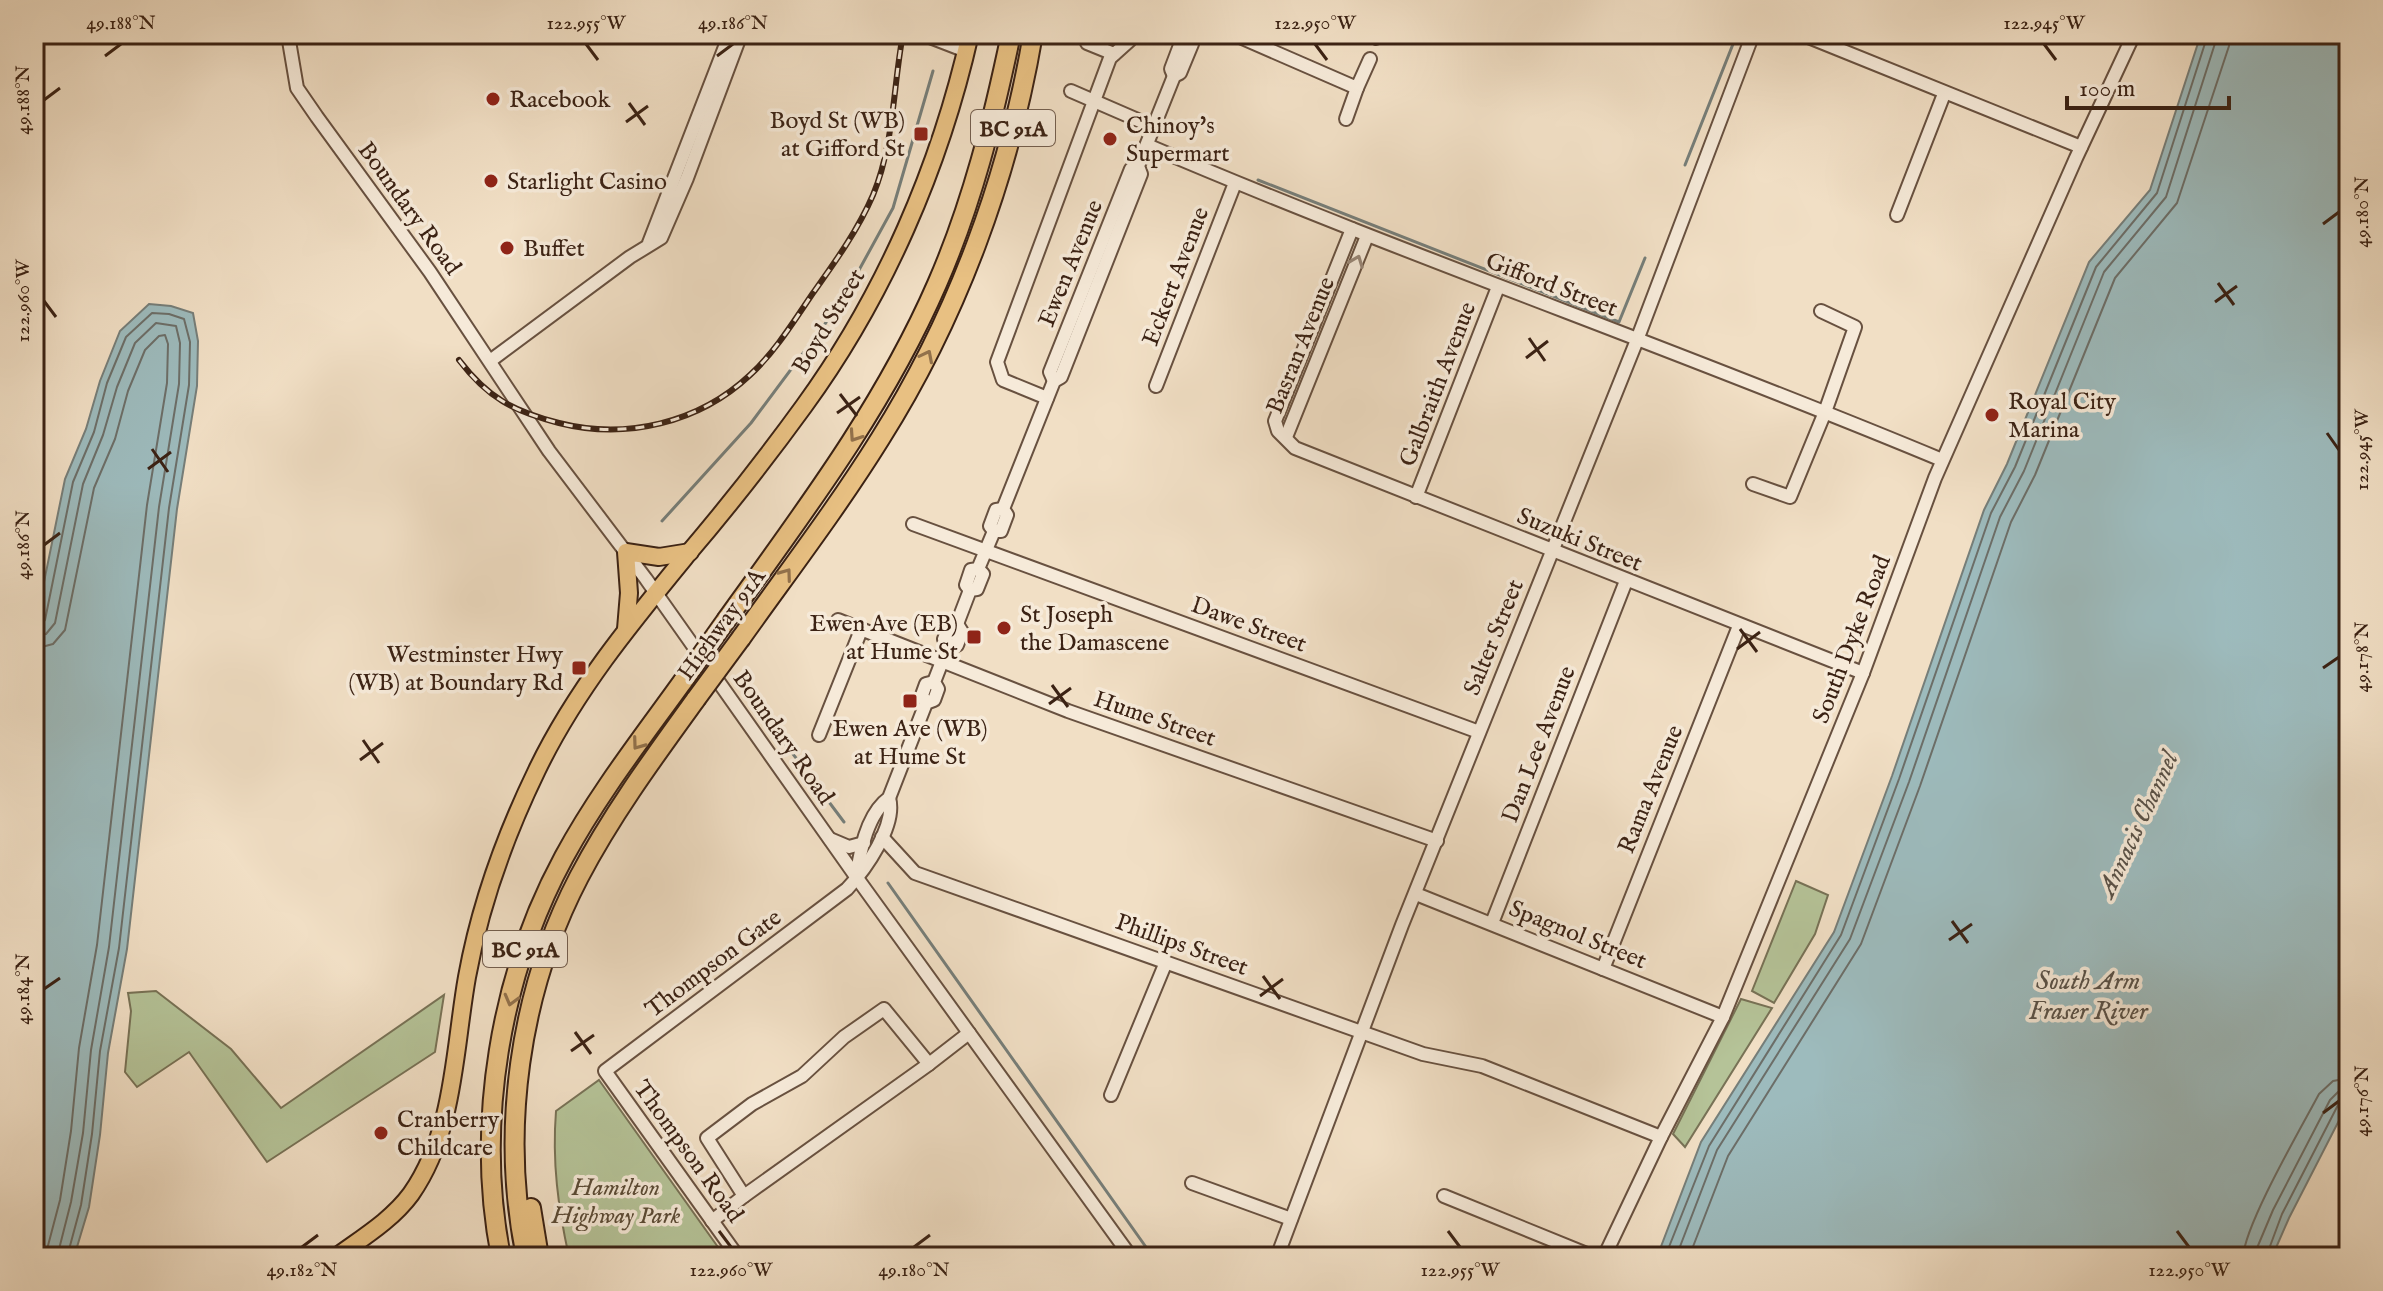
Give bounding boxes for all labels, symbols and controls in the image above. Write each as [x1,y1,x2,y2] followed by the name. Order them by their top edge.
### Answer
[86,11,156,36] text: 49.188°N
[546,11,626,36] text: 122.955°W
[698,11,768,36] text: 49.186°N
[1274,11,1357,36] text: 122.950°W
[2003,11,2086,36] text: 122.945°W
[2067,60,2229,110] scale bar
[11,65,36,135] text: 49.188°N
[2079,74,2135,105] text: 100 m
[509,85,610,116] place label: Racebook
[484,90,502,108] marker: Racebook
[770,106,905,165] place label: Boyd St (WB) at Gifford St
[971,110,1055,146] road number: BC 91A
[1126,111,1230,170] place label: Chinoy's Supermart
[912,125,930,143] marker: Boyd St (WB) at Gifford St
[1101,130,1119,148] marker: Chinoy's Supermart
[350,136,468,282] street label: Boundary Road
[507,167,667,198] place label: Starlight Casino
[482,172,500,190] marker: Starlight Casino
[2350,176,2375,248] text: 49.180°N
[1032,195,1111,332] street label: Ewen Avenue
[1136,203,1217,350] street label: Eckert Avenue
[523,234,585,265] place label: Buffet
[498,239,516,257] marker: Buffet
[1481,246,1622,325] street label: Gifford Street
[1347,255,1364,269] one-way arrow
[11,259,36,342] text: 122.960°W
[786,263,873,380] street label: Boyd Street
[1260,272,1343,419] street label: Basran Avenue
[1393,298,1484,471] street label: Galbraith Avenue
[917,349,932,364] one-way arrow
[2008,387,2116,446] place label: Royal City Marina
[1983,406,2001,424] marker: Royal City Marina
[2350,408,2375,491] text: 122.945°W
[850,428,865,442] one-way arrow
[1512,501,1647,580] street label: Suzuki Street
[11,510,36,580] text: 49.186°N
[1806,551,1899,728] street label: South Dyke Road
[671,562,774,687] street label: Highway 91A
[777,569,791,583] one-way arrow
[1457,575,1532,700] street label: Salter Street
[1186,590,1311,661] street label: Dawe Street
[1020,600,1169,659] place label: St Joseph the Damascene
[810,609,958,668] place label: Ewen Ave (EB) at Hume St
[995,619,1013,637] marker: St Joseph the Damascene
[2350,621,2375,693] text: 49.178°N
[965,628,983,646] marker: Ewen Ave (EB) at Hume St
[348,640,563,699] place label: Westminster Hwy (WB) at Boundary Rd
[570,659,588,677] marker: Westminster Hwy (WB) at Boundary Rd
[1495,662,1584,827] street label: Dan Lee Avenue
[725,665,841,811] street label: Boundary Road
[1089,684,1220,755] street label: Hume Street
[901,692,919,710] marker: Ewen Ave (WB) at Hume St
[832,714,988,773] place label: Ewen Ave (WB) at Hume St
[1612,721,1691,858] street label: Rama Avenue
[633,735,647,749] one-way arrow
[2089,745,2187,905] water label: Annacis Channel
[1504,894,1651,977] street label: Spagnol Street
[640,903,788,1026] street label: Thompson Gate
[1111,907,1252,984] street label: Phillips Street
[483,931,567,967] road number: BC 91A
[11,953,36,1025] text: 49.184°N
[2028,965,2149,1028] water label: South Arm Fraser River
[503,992,520,1006] one-way arrow
[2350,1065,2375,1137] text: 49.176°N
[626,1075,750,1229] street label: Thompson Road
[397,1105,499,1164] place label: Cranberry Childcare
[372,1124,390,1142] marker: Cranberry Childcare
[551,1173,681,1232] park label: Hamilton Highway Park
[266,1258,338,1283] text: 49.182°N
[690,1258,773,1283] text: 122.960°W
[878,1258,950,1283] text: 49.180°N
[1420,1258,1500,1283] text: 122.955°W
[2148,1258,2231,1283] text: 122.950°W

